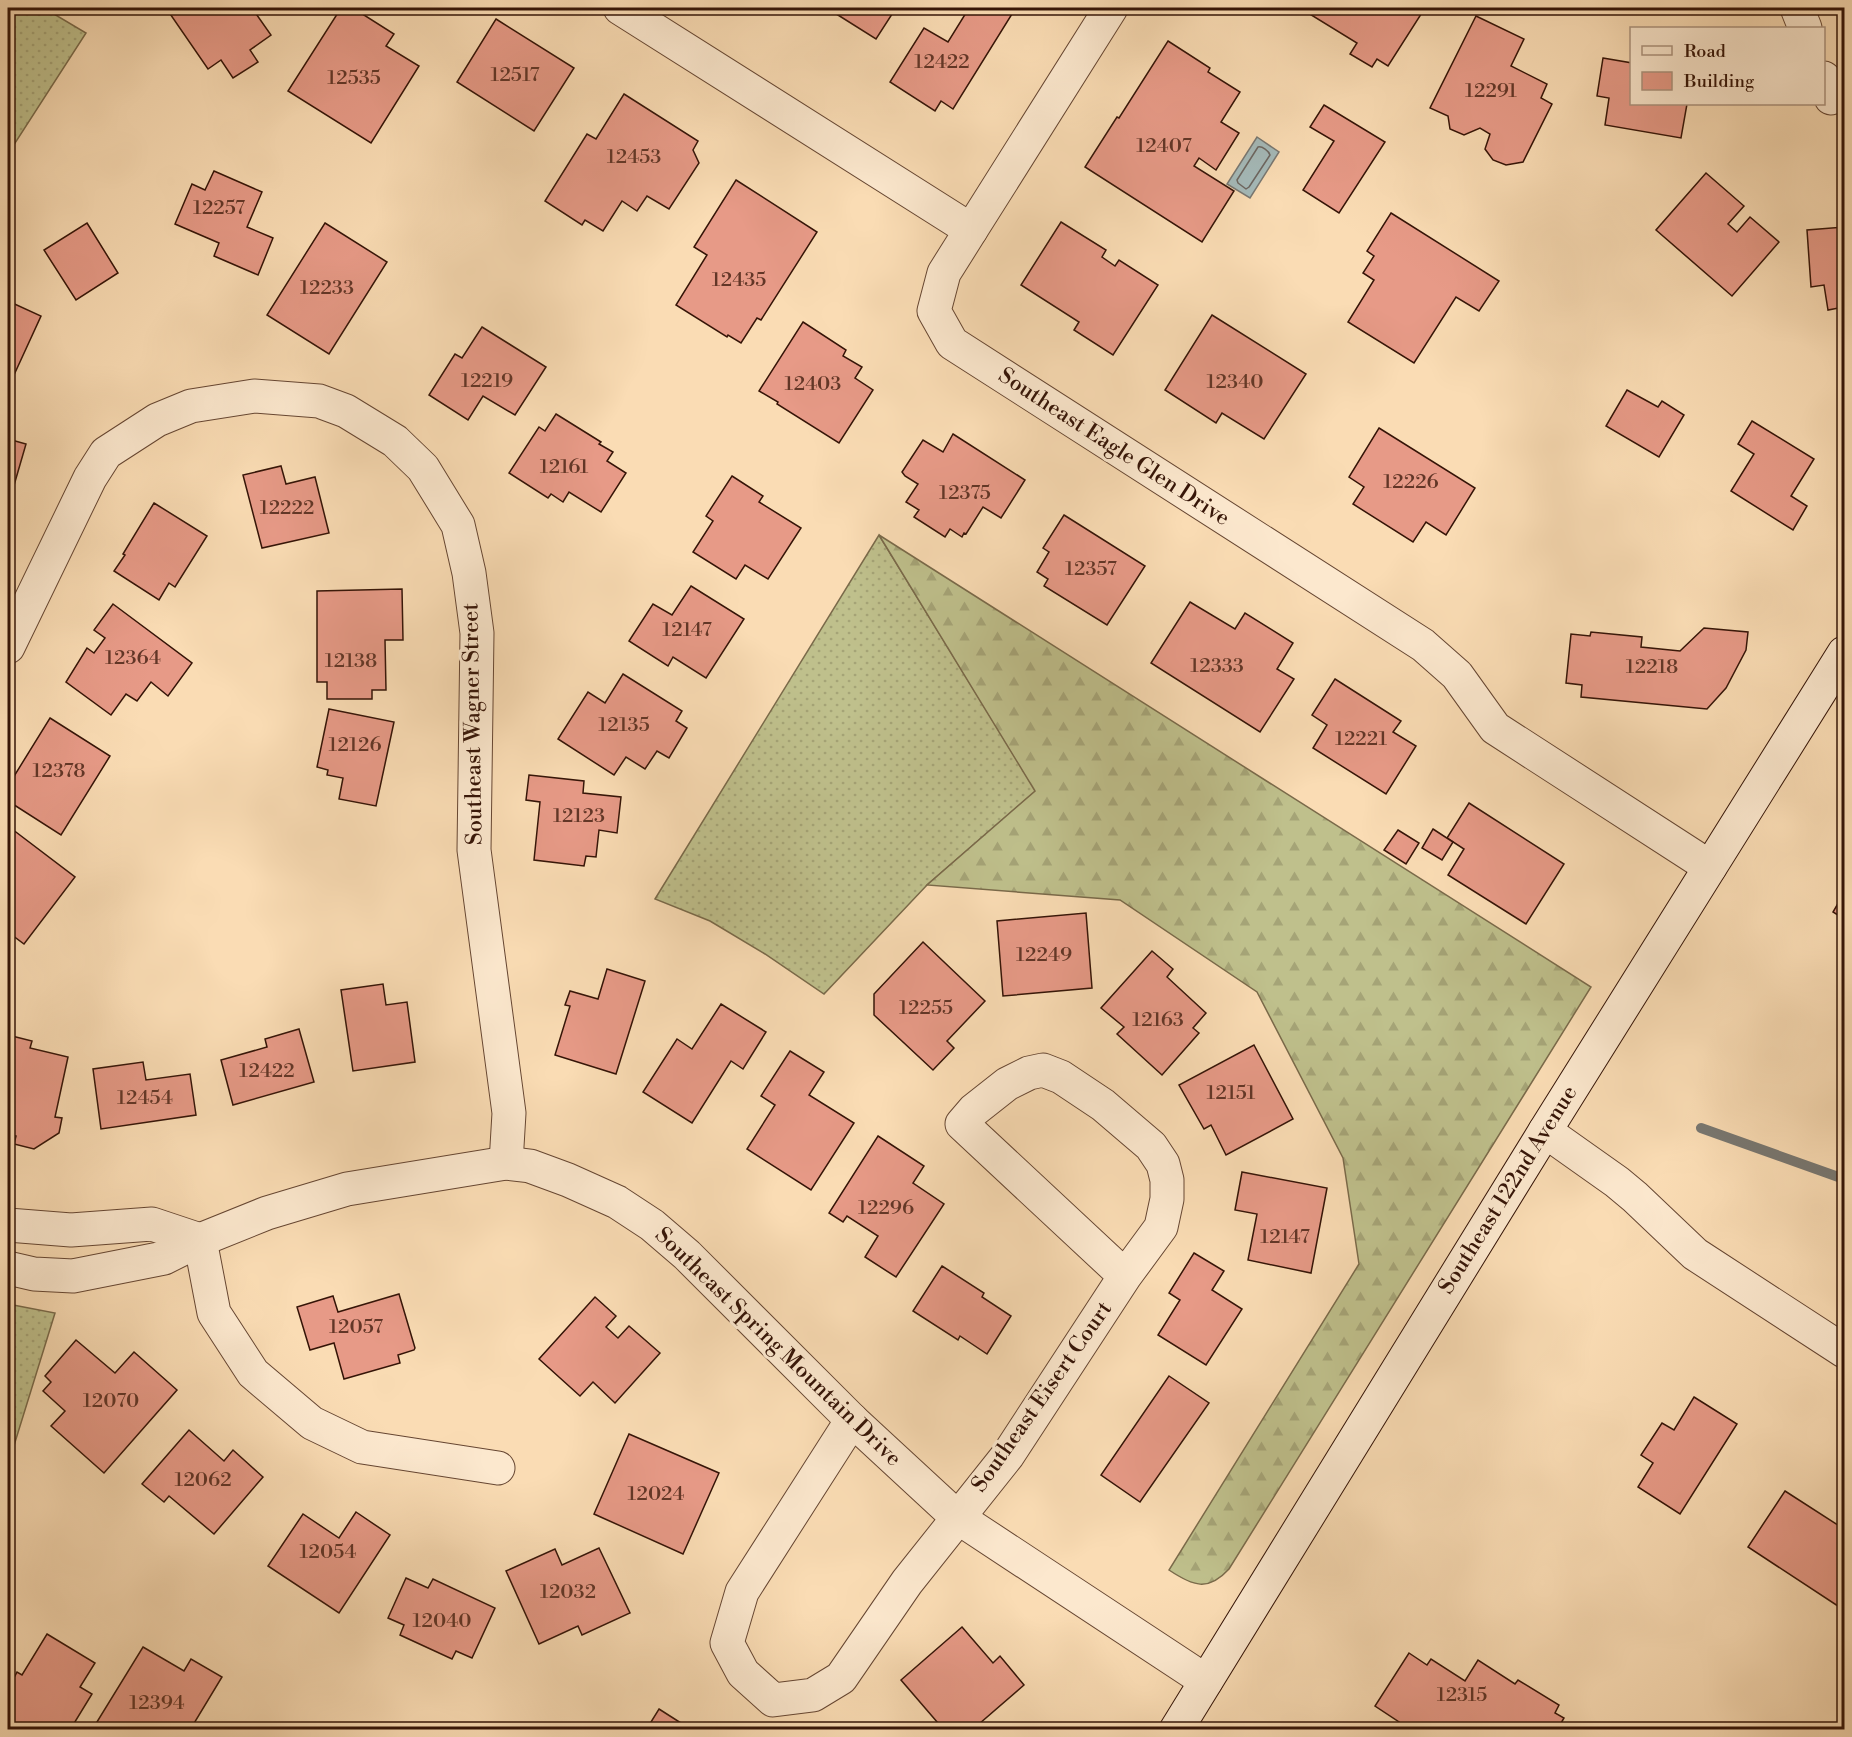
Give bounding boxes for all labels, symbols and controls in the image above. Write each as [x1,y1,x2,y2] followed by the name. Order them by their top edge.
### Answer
[1630,27,1825,105] legend
[1684,40,1727,63] text: Road
[914,50,970,75] house number: 12422
[490,63,540,88] house number: 12517
[327,66,381,91] house number: 12535
[1683,70,1755,93] text: Building
[1465,79,1517,104] house number: 12291
[1136,134,1192,159] house number: 12407
[607,145,661,170] house number: 12453
[193,196,245,221] house number: 12257
[712,268,766,293] house number: 12435
[300,276,354,301] house number: 12233
[993,362,1235,532] street label: Southeast Eagle Glen Drive
[461,369,513,394] house number: 12219
[1207,370,1263,395] house number: 12340
[785,372,841,397] house number: 12403
[540,455,589,480] house number: 12161
[1383,470,1439,495] house number: 12226
[939,481,991,506] house number: 12375
[260,496,314,521] house number: 12222
[1065,557,1117,582] house number: 12357
[457,602,489,845] street label: Southeast Wagner Street
[662,618,712,643] house number: 12147
[105,646,161,671] house number: 12364
[325,649,377,674] house number: 12138
[1190,654,1244,679] house number: 12333
[1626,655,1678,680] house number: 12218
[598,713,650,738] house number: 12135
[1335,727,1387,752] house number: 12221
[328,733,382,758] house number: 12126
[33,759,86,784] house number: 12378
[553,804,605,829] house number: 12123
[1016,943,1072,968] house number: 12249
[899,996,953,1021] house number: 12255
[1132,1008,1184,1033] house number: 12163
[239,1059,295,1084] house number: 12422
[1207,1081,1256,1106] house number: 12151
[1433,1081,1583,1299] street label: Southeast 122nd Avenue
[117,1086,173,1111] house number: 12454
[858,1196,914,1221] house number: 12296
[649,1222,907,1472] street label: Southeast Spring Mountain Drive
[1260,1225,1310,1250] house number: 12147
[966,1296,1118,1498] street label: Southeast Eisert Court
[329,1315,383,1340] house number: 12057
[83,1389,139,1414] house number: 12070
[174,1468,232,1493] house number: 12062
[628,1482,685,1507] house number: 12024
[300,1540,357,1565] house number: 12054
[540,1580,596,1605] house number: 12032
[413,1609,471,1634] house number: 12040
[1437,1683,1487,1708] house number: 12315
[129,1691,185,1716] house number: 12394

